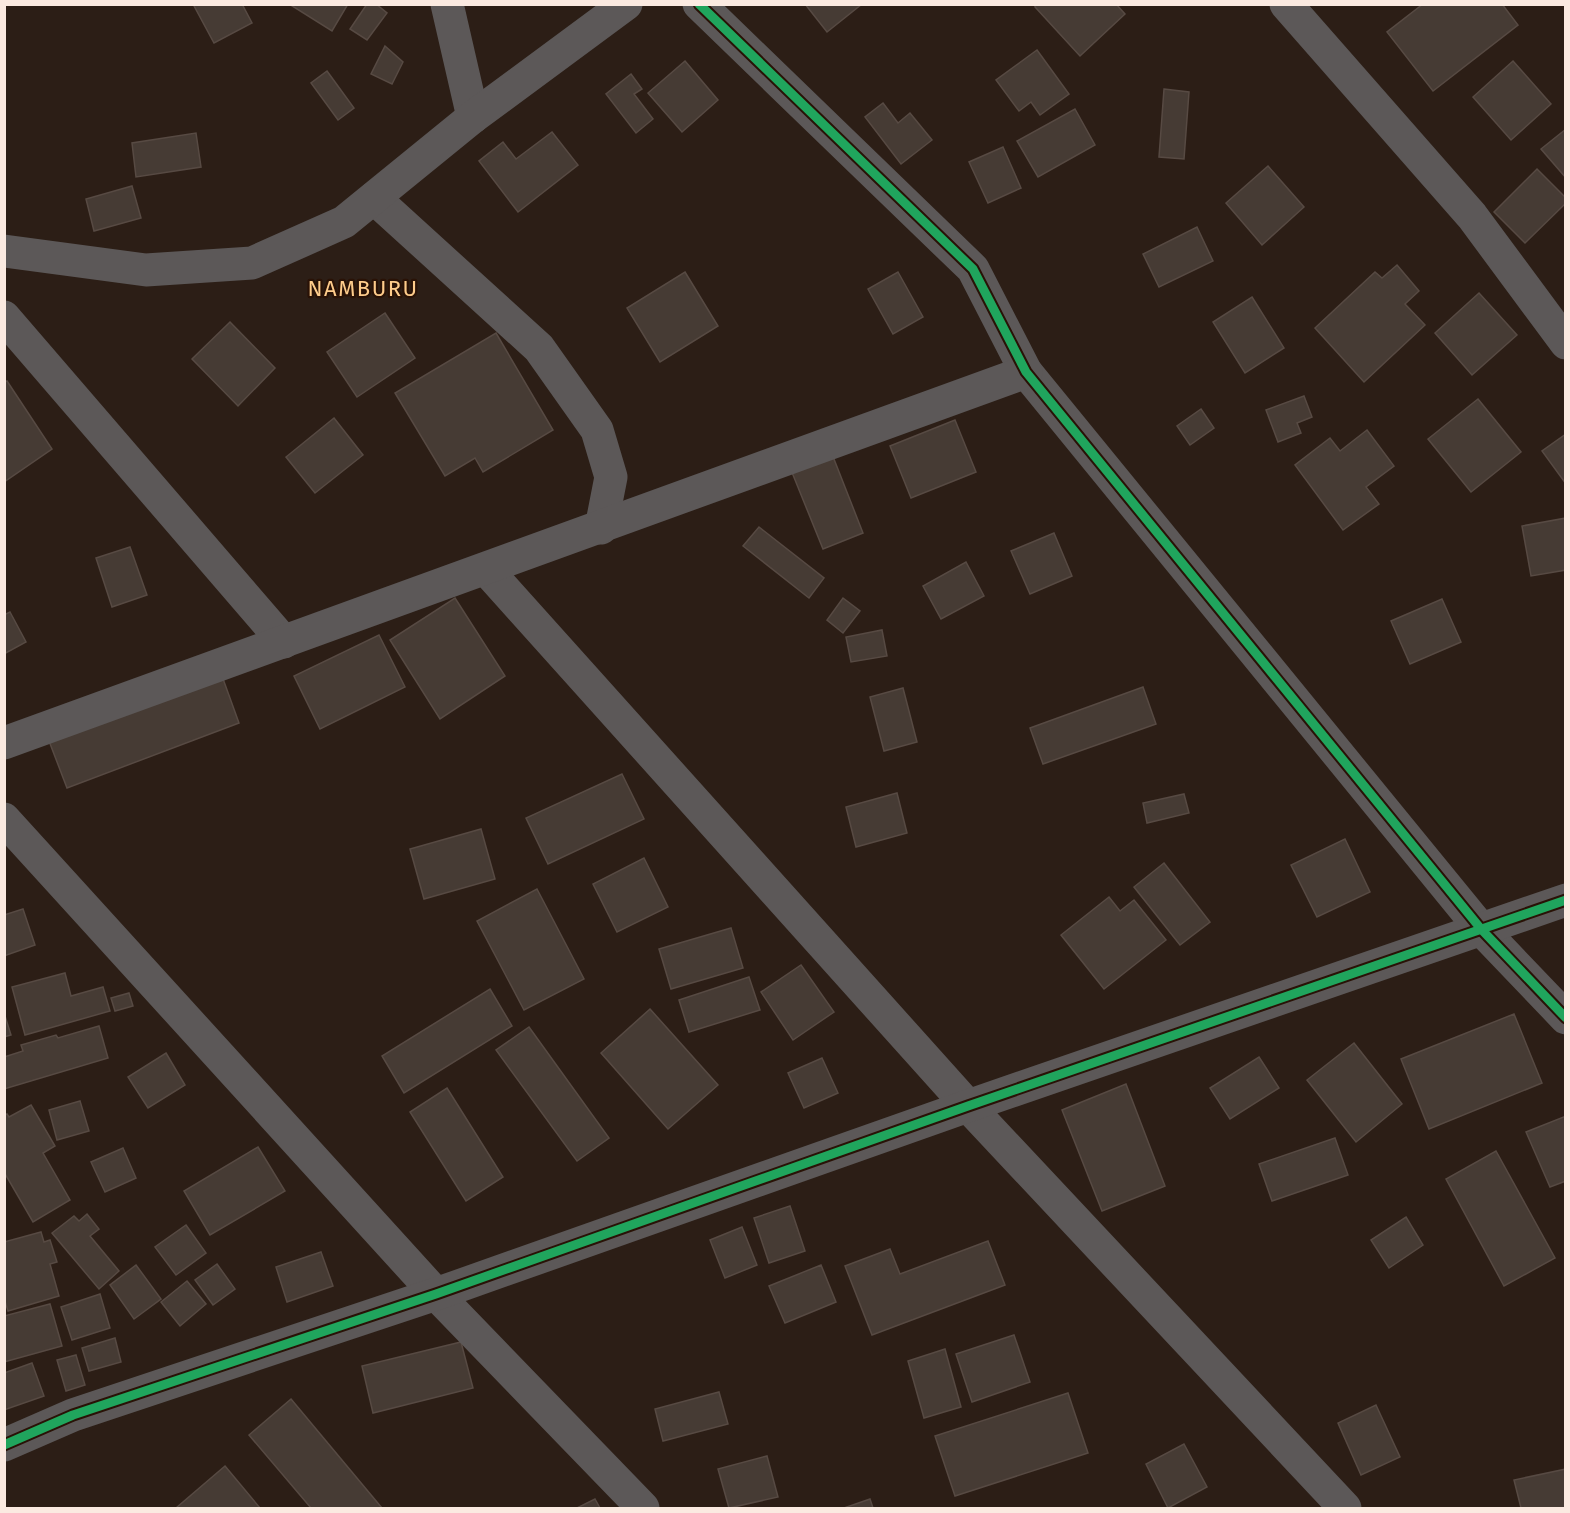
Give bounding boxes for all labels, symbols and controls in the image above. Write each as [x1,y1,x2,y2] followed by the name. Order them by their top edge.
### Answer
[308,275,418,302] district label: NAMBURU

